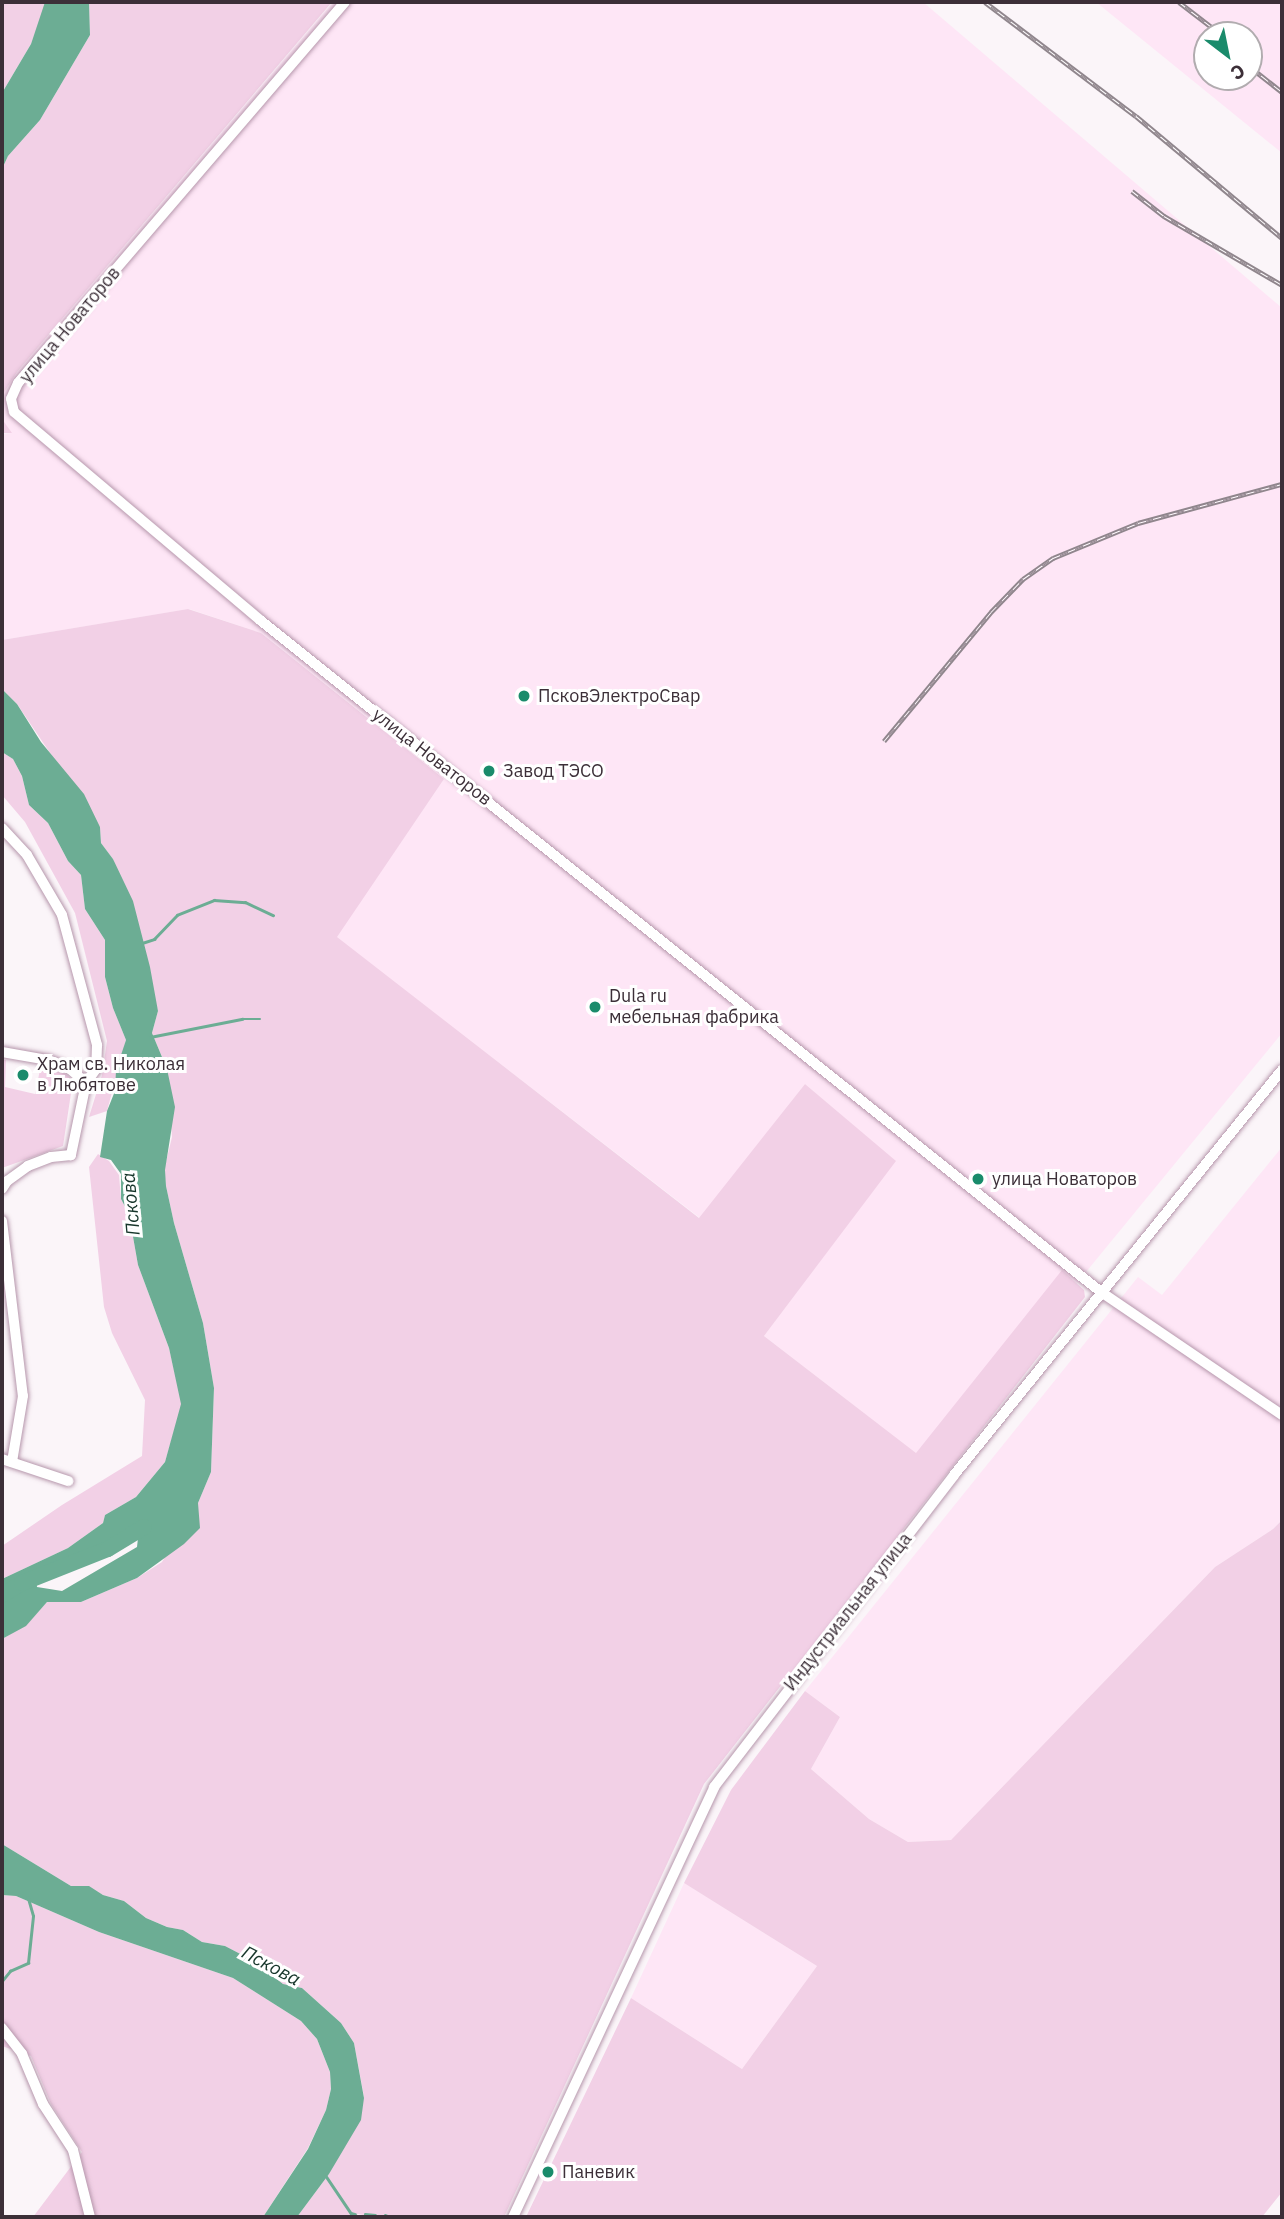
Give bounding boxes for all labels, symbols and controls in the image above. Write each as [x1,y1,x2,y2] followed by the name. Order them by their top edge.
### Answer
[1193,21,1263,91] north arrow
[1226,59,1250,86] text: С
[15,263,125,387] street label: улица Новаторов
[538,685,700,707] place label: ПсковЭлектроСвар
[516,688,532,704] marker: ПсковЭлектроСвар
[368,704,496,810] street label: улица Новаторов
[503,760,604,782] place label: Завод ТЭСО
[481,763,497,779] marker: Завод ТЭСО
[609,986,779,1028] place label: Dula ru мебельная фабрика
[587,999,603,1015] marker: Dula ru мебельная фабрика
[37,1054,185,1096] place label: Храм св. Николая в Любятове
[15,1067,31,1083] marker: Храм св. Николая в Любятове
[992,1168,1137,1190] place label: улица Новаторов
[117,1171,145,1237] water label: Пскова
[970,1171,986,1187] marker: улица Новаторов
[780,1529,916,1695] street label: Индустриальная улица
[238,1941,304,1991] water label: Пскова
[562,2161,635,2183] place label: Паневик
[540,2164,556,2180] marker: Паневик

